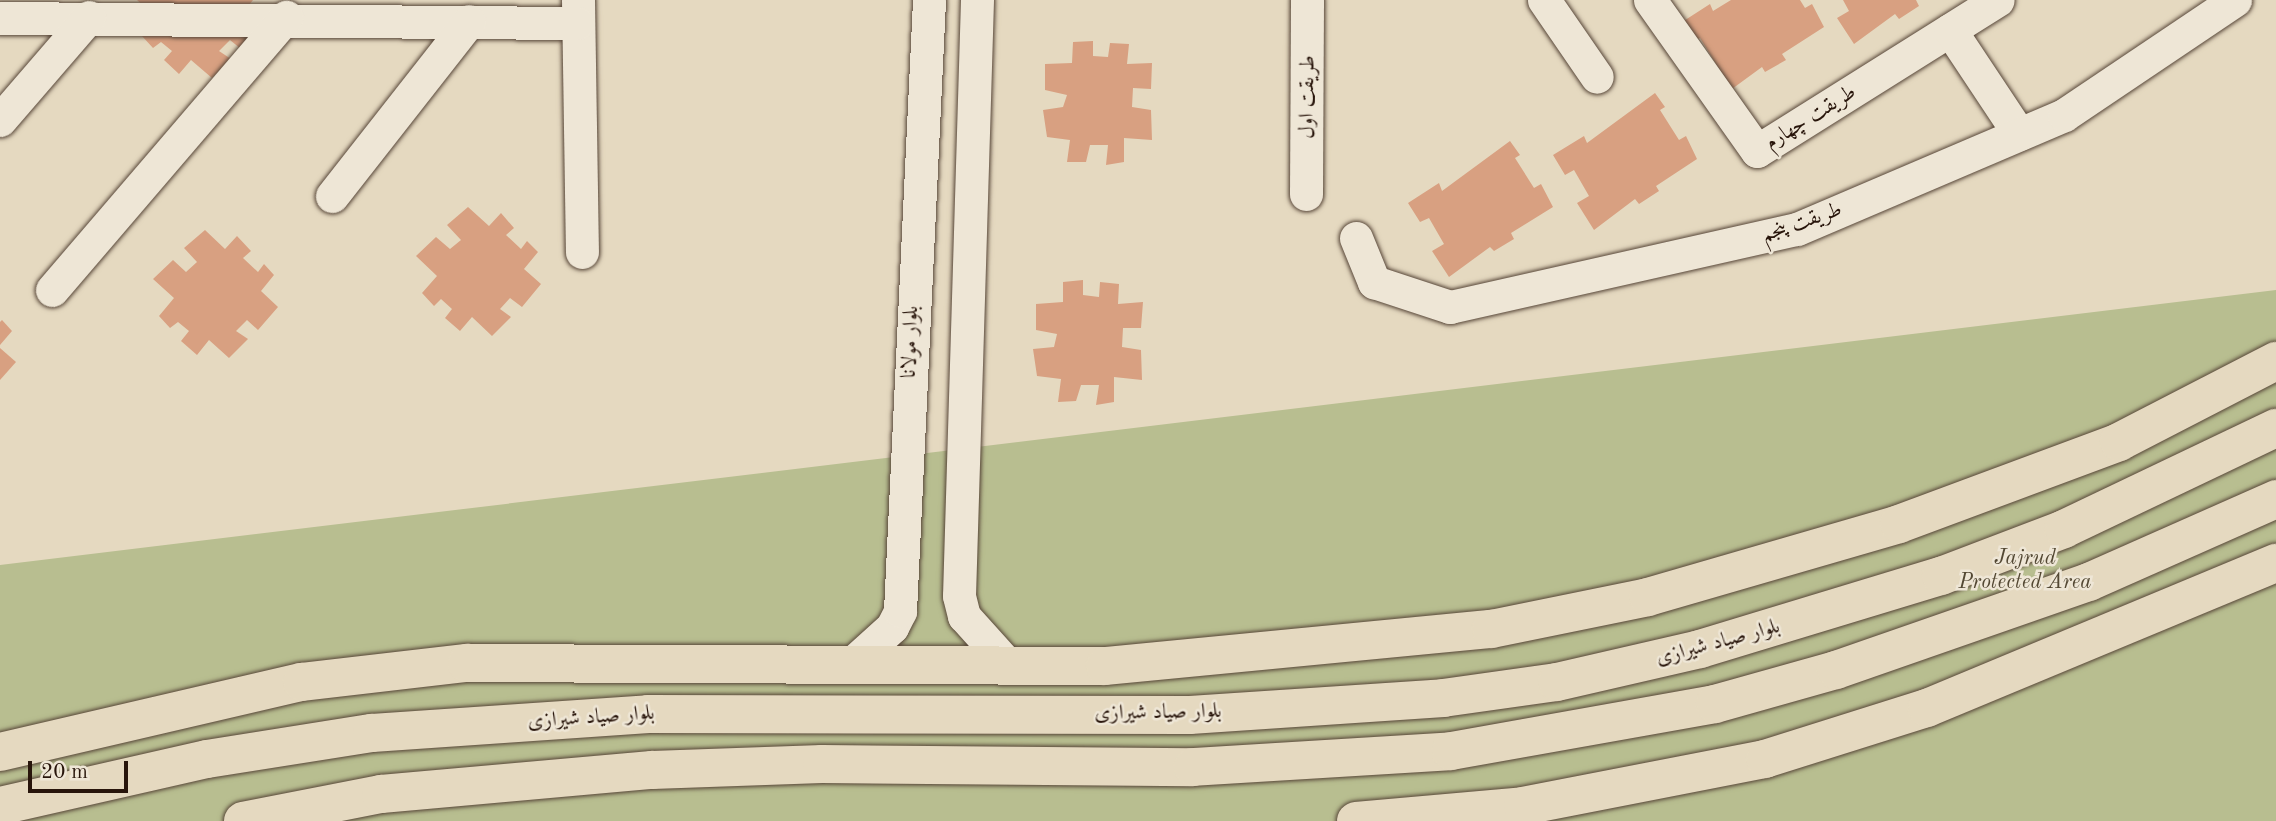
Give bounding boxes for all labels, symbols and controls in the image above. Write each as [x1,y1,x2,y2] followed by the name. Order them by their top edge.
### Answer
[1295,55,1321,139] street label: طریقت اول
[1761,80,1861,156] street label: طریقت چهارم
[1759,198,1845,248] street label: طریقت پنجم
[897,305,925,379] street label: بلوار مولانا
[1958,546,2092,596] park label: Jajrud Protected Area
[1653,614,1783,672] street label: بلوار صیاد شیرازی
[1094,699,1222,727] street label: بلوار صیاد شیرازی
[527,701,655,735] street label: بلوار صیاد شیرازی
[32,748,131,792] scale bar
[41,762,88,783] text: 20 m

